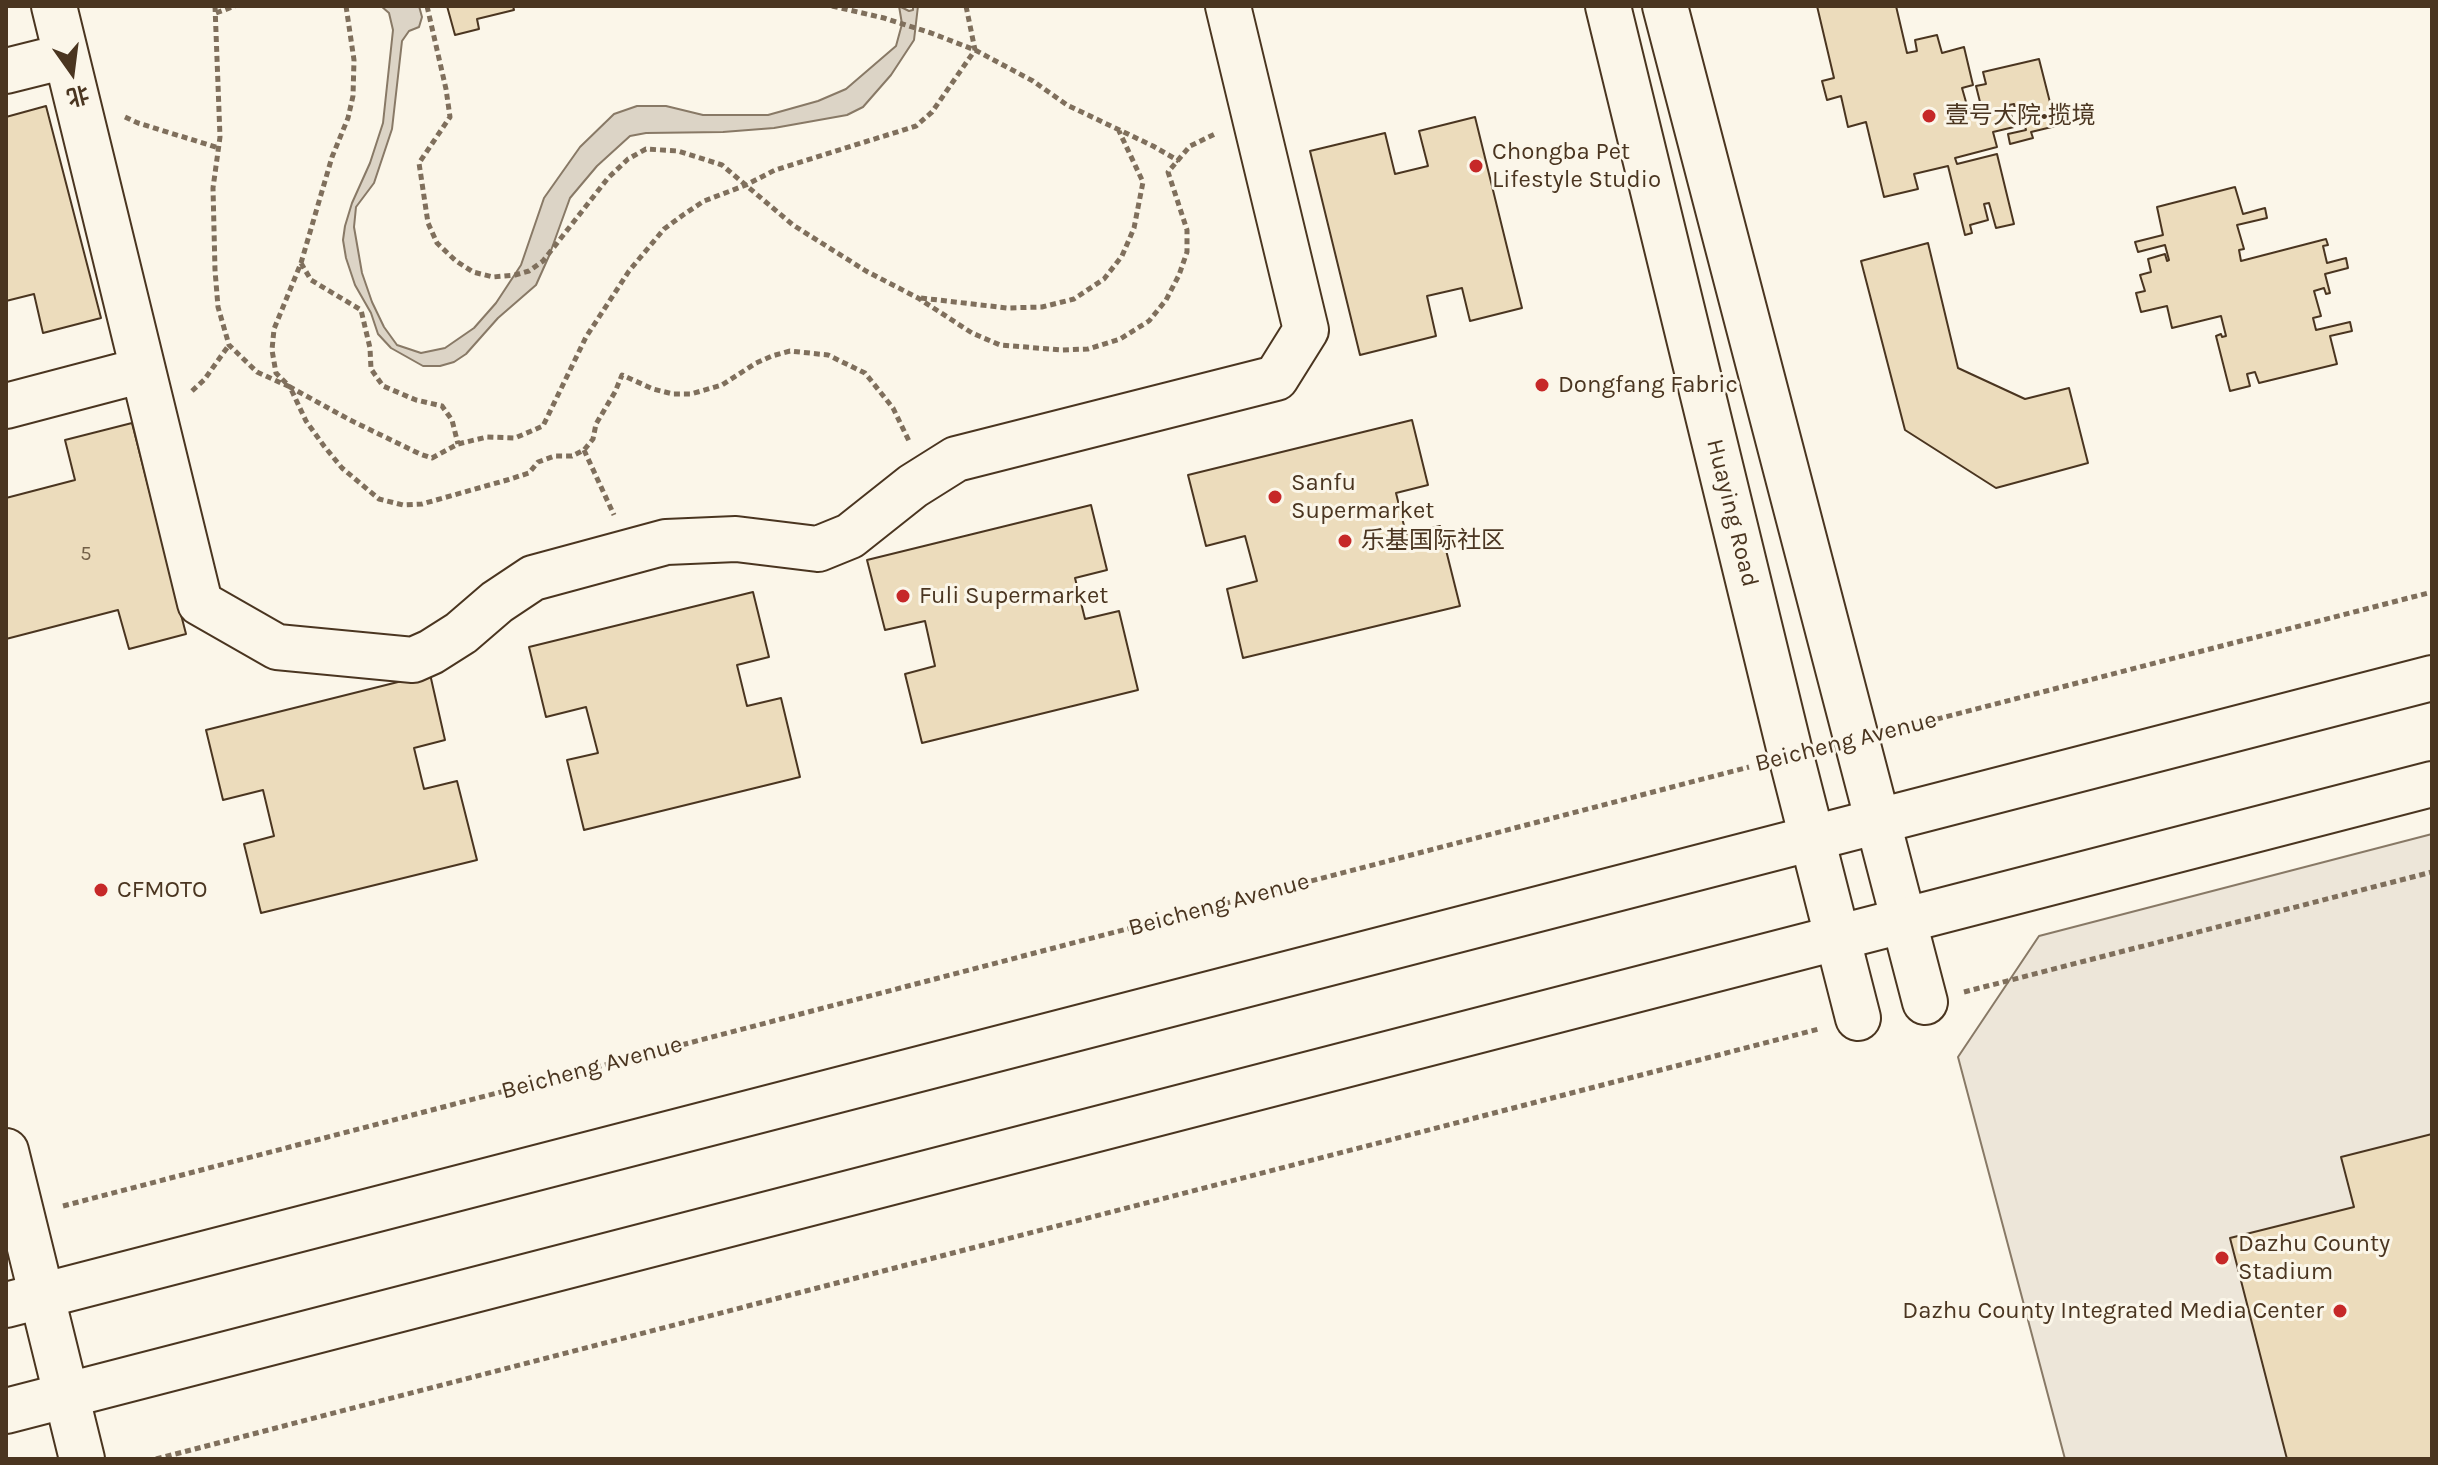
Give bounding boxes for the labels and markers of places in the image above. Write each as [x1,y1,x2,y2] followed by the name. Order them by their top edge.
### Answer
[1945,102,2096,130] place label: 壹号大院•揽境
[1920,107,1938,125] marker: 壹号大院•揽境
[1492,138,1661,194] place label: Chongba Pet Lifestyle Studio
[1467,157,1485,175] marker: Chongba Pet Lifestyle Studio
[1558,371,1738,399] place label: Dongfang Fabric
[1533,376,1551,394] marker: Dongfang Fabric
[1291,469,1434,525] place label: Sanfu Supermarket
[1266,488,1284,506] marker: Sanfu Supermarket
[1361,527,1505,555] place label: 乐基国际社区
[1336,532,1354,550] marker: 乐基国际社区
[919,582,1108,610] place label: Fuli Supermarket
[894,587,912,605] marker: Fuli Supermarket
[117,876,208,904] place label: CFMOTO
[92,881,110,899] marker: CFMOTO
[2238,1230,2390,1286] place label: Dazhu County Stadium
[2213,1249,2231,1267] marker: Dazhu County Stadium
[1902,1297,2324,1325] place label: Dazhu County Integrated Media Center
[2331,1302,2349,1320] marker: Dazhu County Integrated Media Center

